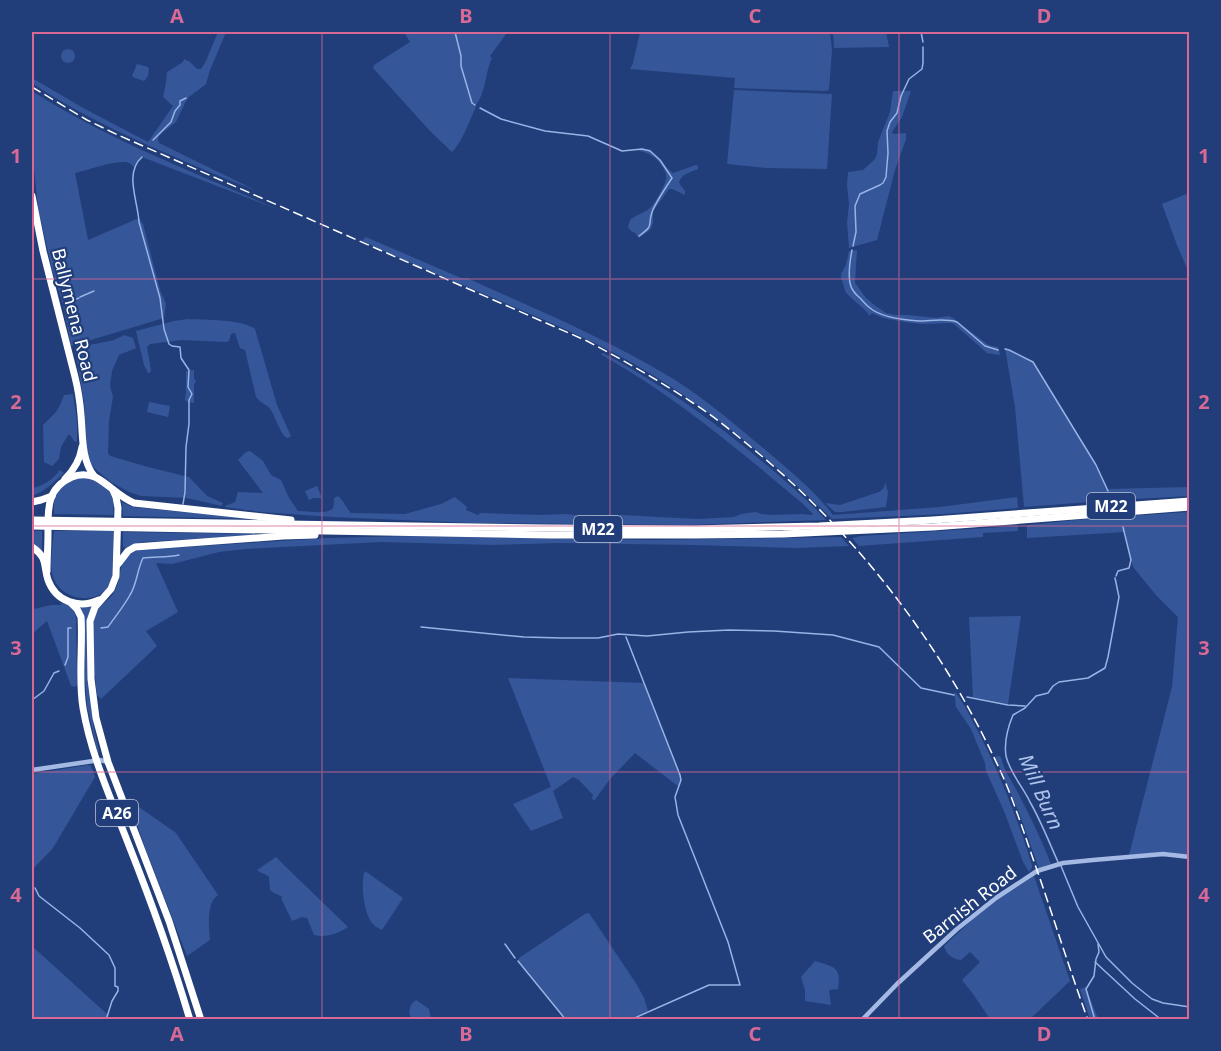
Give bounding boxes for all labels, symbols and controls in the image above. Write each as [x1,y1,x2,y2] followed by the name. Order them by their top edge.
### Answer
[170,2,184,29] text: A
[459,2,473,29] text: B
[749,2,762,29] text: C
[1037,2,1051,29] text: D
[10,142,22,169] text: 1
[1198,142,1210,169] text: 1
[47,246,103,384] street label: Ballymena Road
[10,388,22,415] text: 2
[1198,388,1210,415] text: 2
[1087,493,1135,519] road number: M22
[574,516,622,542] road number: M22
[10,634,22,661] text: 3
[1198,634,1210,661] text: 3
[1013,749,1070,834] water label: Mill Burn
[96,800,138,826] road number: A26
[918,860,1021,948] street label: Barnish Road
[10,881,22,908] text: 4
[1198,881,1210,908] text: 4
[170,1020,184,1047] text: A
[459,1020,473,1047] text: B
[749,1020,762,1047] text: C
[1037,1020,1051,1047] text: D

